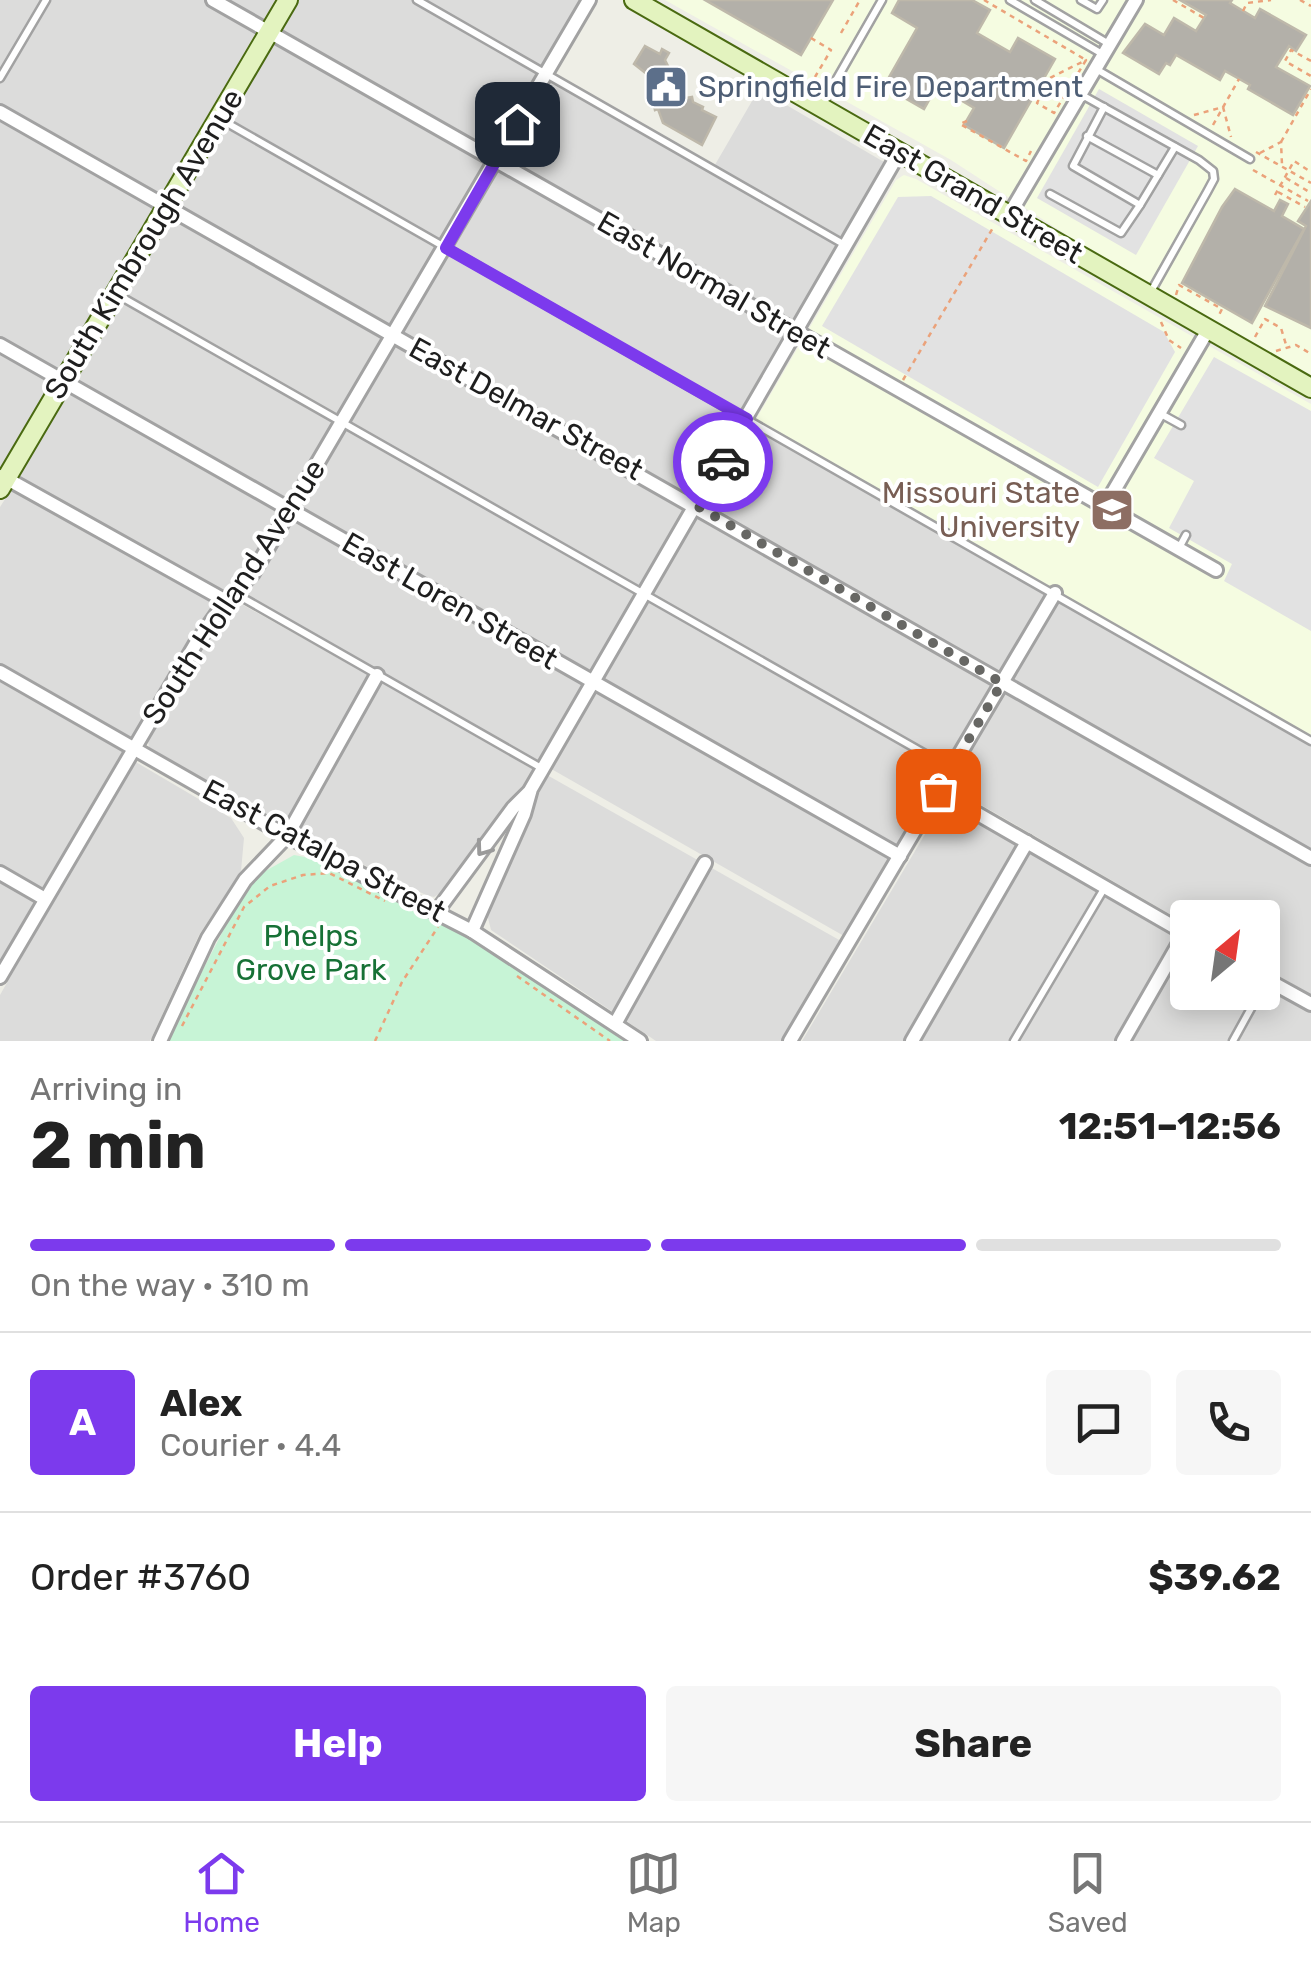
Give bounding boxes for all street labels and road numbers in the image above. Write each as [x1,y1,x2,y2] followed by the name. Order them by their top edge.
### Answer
[37,82,251,406] street label: South Kimbrough Avenue
[857,117,1089,272] street label: East Grand Street
[591,204,837,367] street label: East Normal Street
[403,330,649,488] street label: East Delmar Street
[135,453,333,731] street label: South Holland Avenue
[336,525,564,677] street label: East Loren Street
[197,772,452,930] street label: East Catalpa Street

